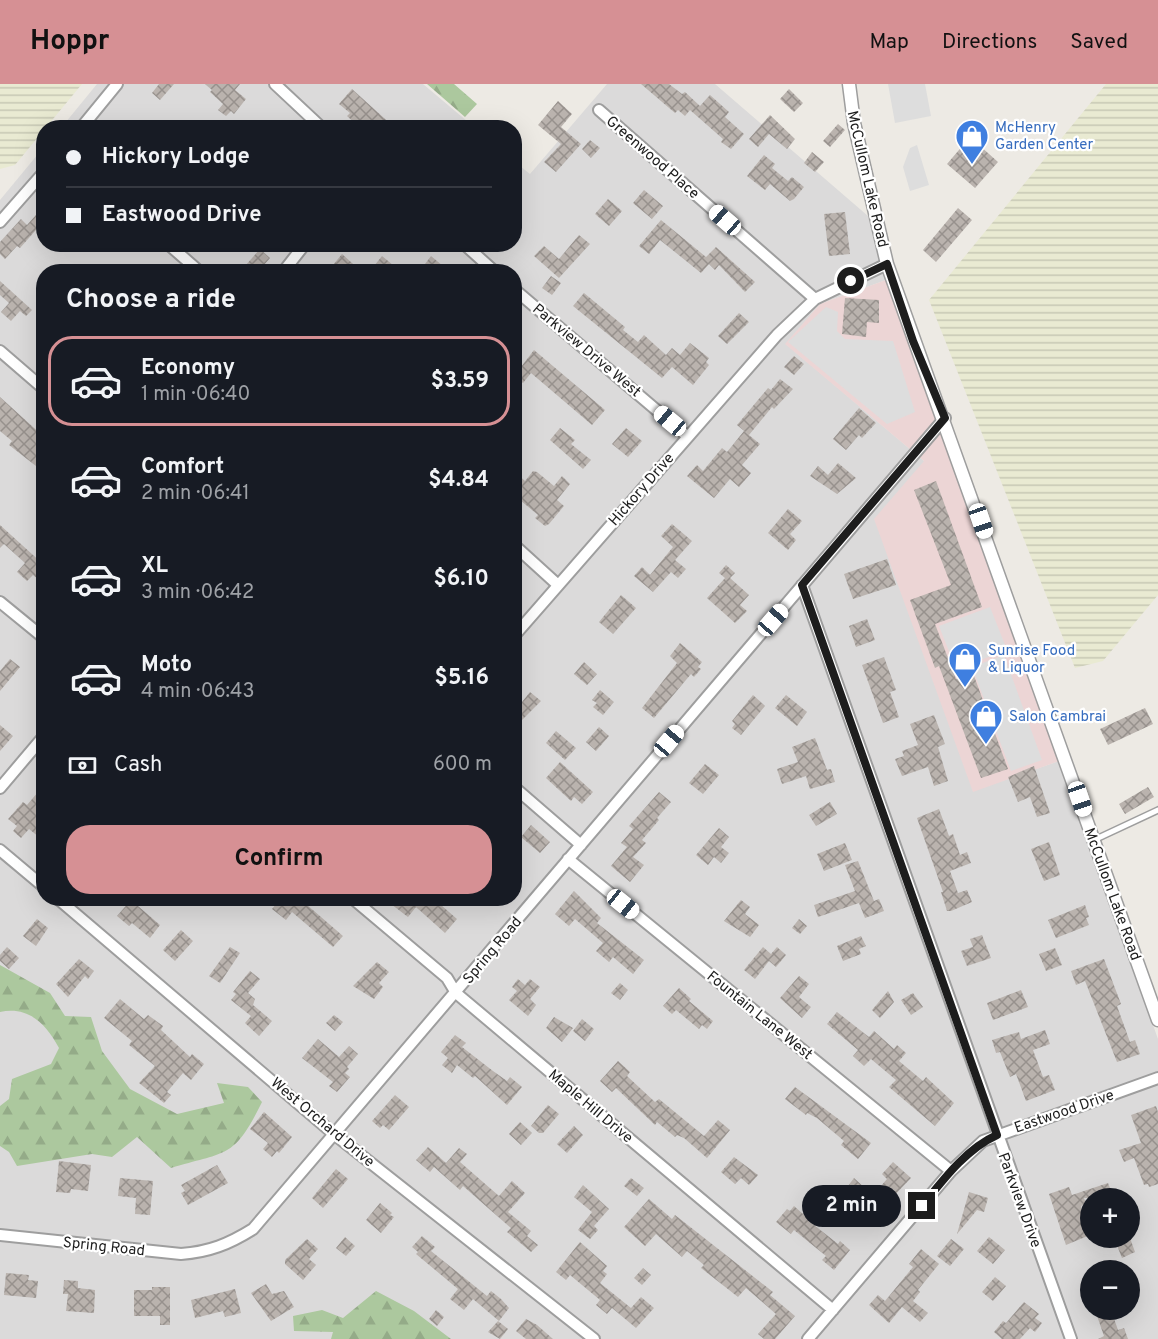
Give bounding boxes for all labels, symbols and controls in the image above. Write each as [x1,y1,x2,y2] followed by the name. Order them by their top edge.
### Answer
[30,24,109,60] text: Hoppr
[869,29,909,56] text: Map
[942,29,1037,56] text: Directions
[1070,29,1128,56] text: Saved
[842,109,892,250] street label: McCullom Lake Road
[601,112,703,204] street label: Greenwood Place
[954,118,990,165] shop icon: McHenry Garden Center
[995,119,1093,155] place label: McHenry Garden Center
[102,144,250,171] text: Hickory Lodge
[706,201,744,239] car
[102,202,262,229] text: Eastwood Drive
[837,267,864,294] route start
[66,283,236,317] text: Choose a ride
[528,300,644,402] street label: Parkview Drive West
[69,354,123,408] icon: car
[141,355,235,382] text: Economy
[431,368,489,395] text: $3.59
[141,382,250,408] text: 1 min · 06:40
[650,403,690,439] car
[605,450,679,530] street label: Hickory Drive
[69,453,123,507] icon: car
[141,454,224,481] text: Comfort
[428,467,489,494] text: $4.84
[141,481,250,507] text: 2 min · 06:41
[967,501,995,541] car
[69,552,123,606] icon: car
[141,553,168,580] text: XL
[434,566,489,593] text: $6.10
[141,580,254,606] text: 3 min · 06:42
[754,601,792,639] car
[947,641,983,688] shop icon: Sunrise Food & Liquor
[988,642,1075,678] place label: Sunrise Food & Liquor
[69,651,123,705] icon: car
[141,652,192,679] text: Moto
[435,665,489,692] text: $5.16
[141,679,255,705] text: 4 min · 06:43
[968,698,1004,745] shop icon: Salon Cambrai
[1009,708,1106,727] place label: Salon Cambrai
[651,721,687,761] car
[66,749,99,782] icon: cash
[114,752,163,779] text: Cash
[433,752,492,778] text: 600 m
[1066,779,1094,819] car
[66,825,492,894] button: Confirm
[1079,826,1144,964] street label: McCullom Lake Road
[603,886,643,922] car
[459,913,527,989] street label: Spring Road
[702,968,816,1065] street label: Fountain Lane West
[544,1066,636,1148] street label: Maple Hill Drive
[266,1074,378,1172] street label: West Orchard Drive
[1012,1086,1117,1138] street label: Eastwood Drive
[993,1150,1045,1251] street label: Parkview Drive
[802,1185,901,1227] callout: 2 min
[1080,1188,1140,1320] map controls
[1080,1188,1140,1248] button: +
[908,1192,935,1219] route end
[825,1193,878,1219] text: 2 min
[62,1234,146,1261] street label: Spring Road
[1080,1260,1140,1320] button: −

